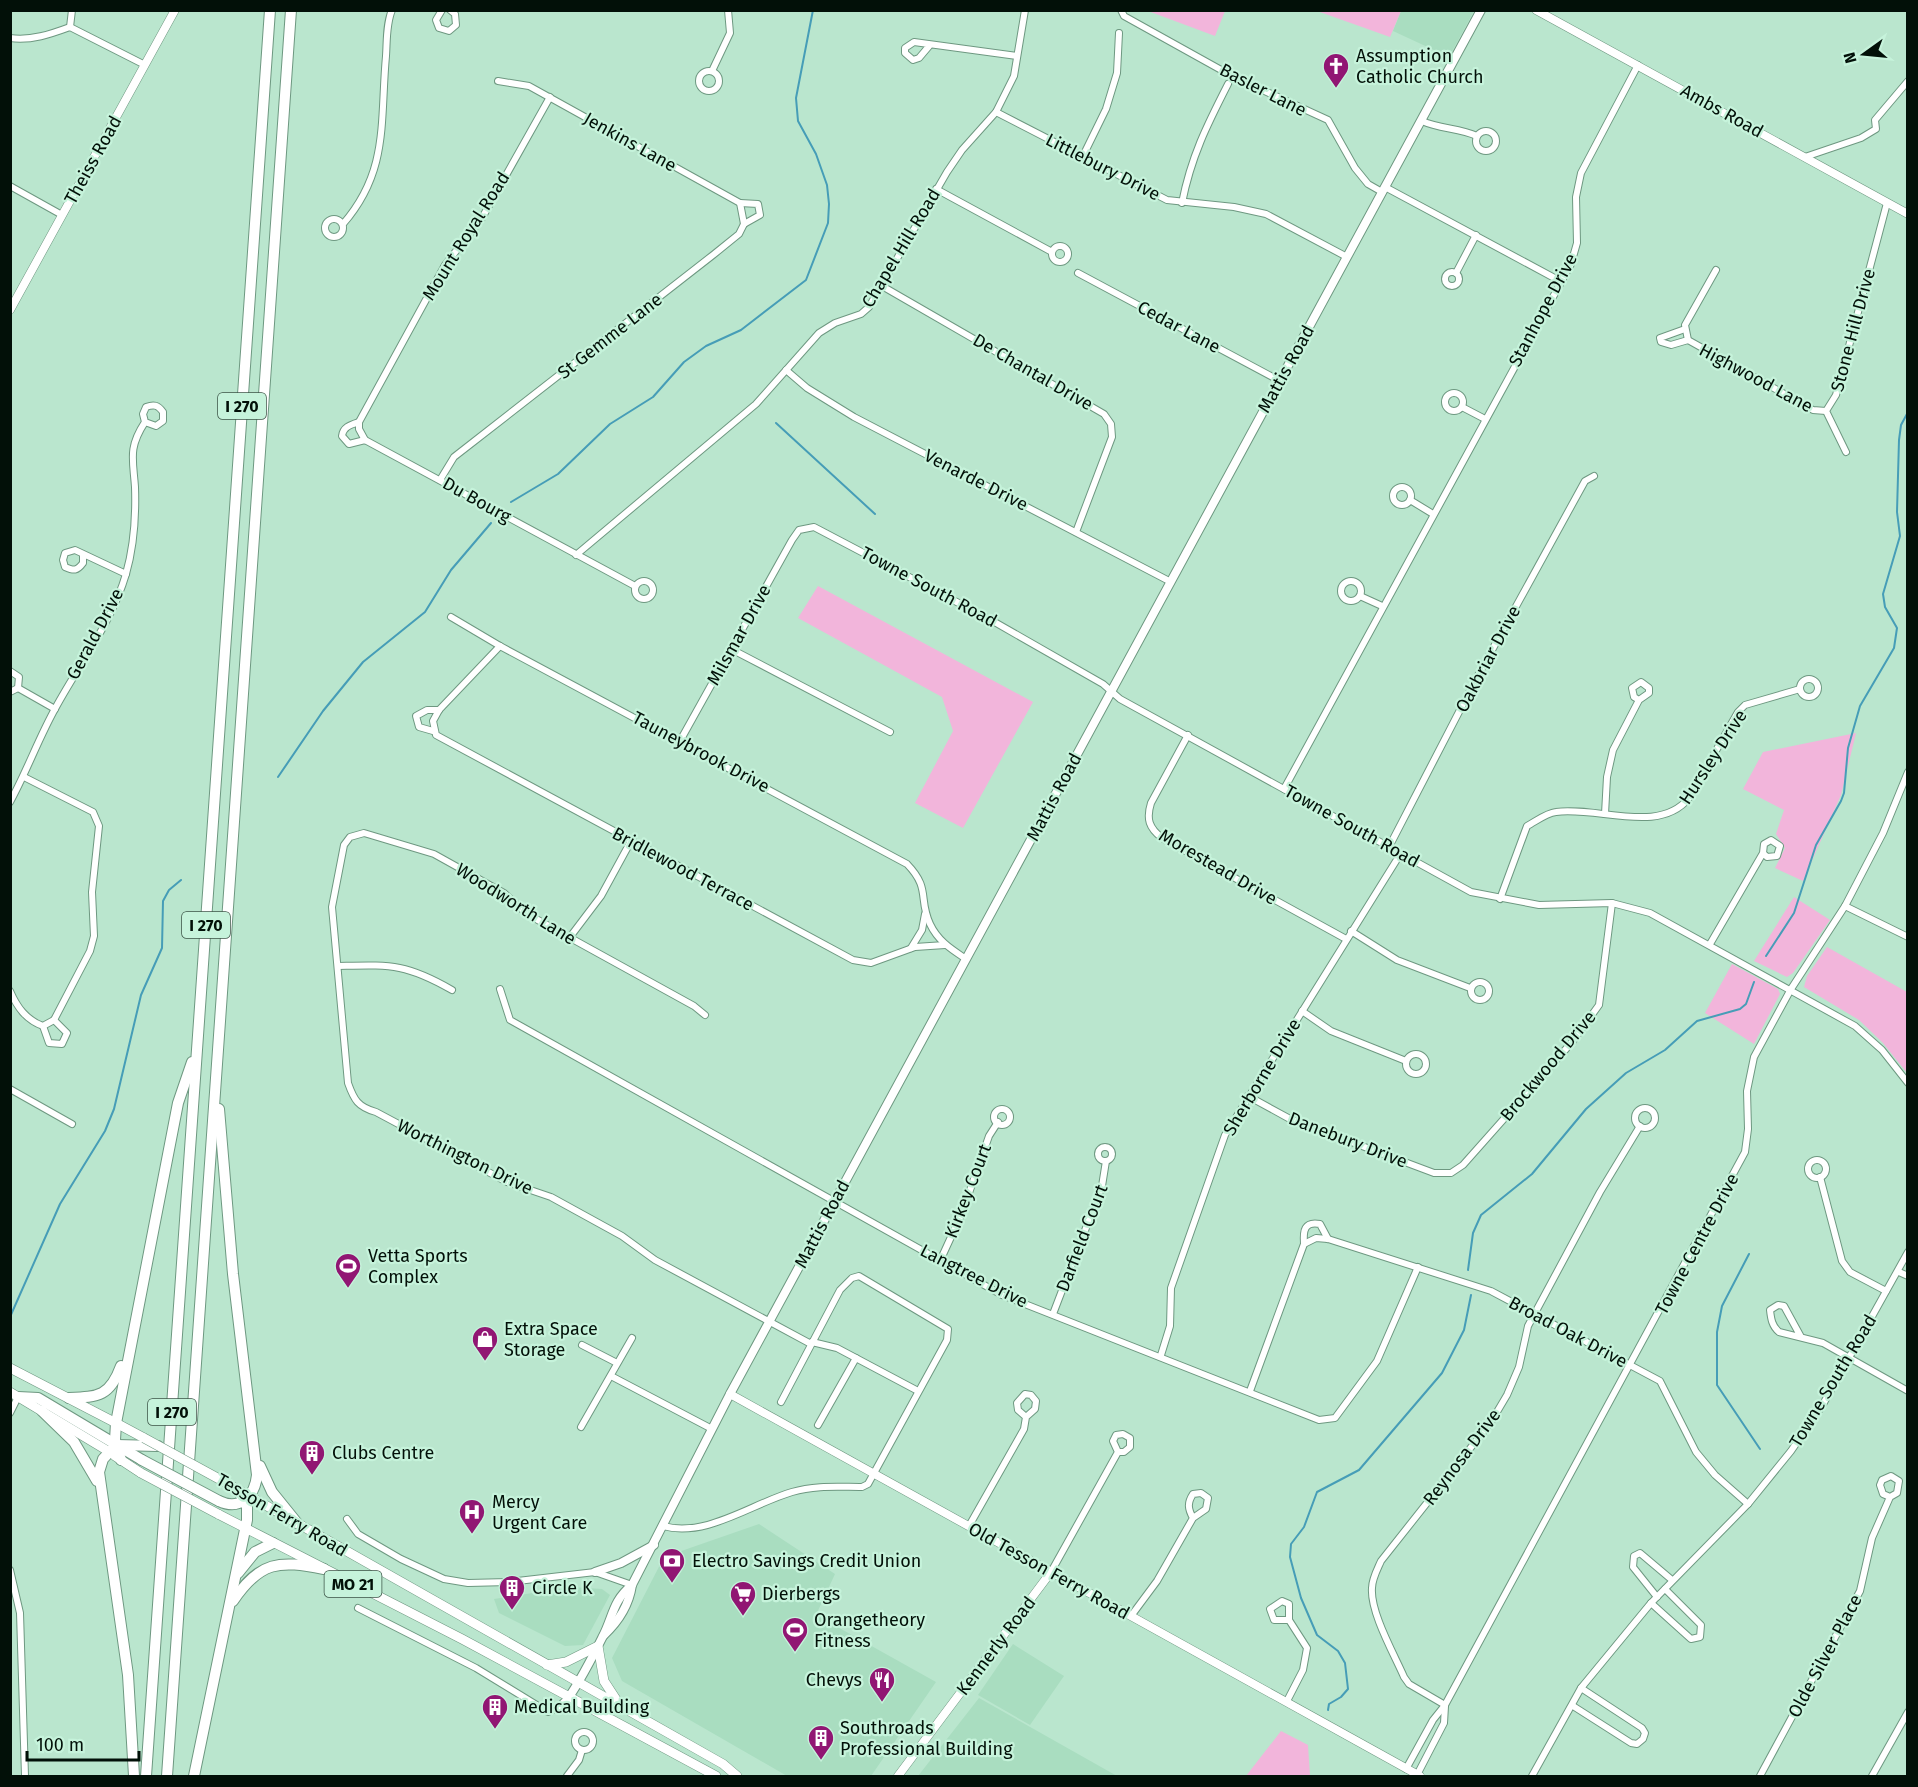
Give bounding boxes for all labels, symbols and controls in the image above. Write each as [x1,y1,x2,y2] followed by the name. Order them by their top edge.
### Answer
[1834,24,1894,84] north arrow
[1356,45,1483,88] place label: Assumption Catholic Church
[1839,50,1861,65] text: N
[1321,51,1351,89] church icon: Assumption Catholic Church
[1216,59,1310,121] street label: Basler Lane
[1677,79,1767,143] street label: Ambs Road
[580,107,680,177] street label: Jenkins Lane
[60,112,126,208] street label: Theiss Road
[1042,129,1164,205] street label: Littlebury Drive
[418,168,514,304] street label: Mount Royal Road
[857,185,945,311] street label: Chapel Hill Road
[1504,250,1582,370] street label: Stanhope Drive
[1826,266,1880,394] street label: Stone Hill Drive
[553,288,667,384] street label: St Gemme Lane
[1134,296,1224,358] street label: Cedar Lane
[1253,321,1319,417] street label: Mattis Road
[969,329,1097,415] street label: De Chantal Drive
[1695,339,1817,417] street label: Highwood Lane
[218,393,266,419] road number: I 270
[920,444,1032,516] street label: Venarde Drive
[439,472,516,528] street label: Du Bourg
[857,542,1001,632] street label: Towne South Road
[702,581,776,689] street label: Milsmar Drive
[62,585,128,683] street label: Gerald Drive
[1451,602,1525,716] street label: Oakbriar Drive
[1674,705,1752,809] street label: Hursley Drive
[629,707,773,797] street label: Tauneybrook Drive
[1022,749,1086,845] street label: Mattis Road
[1281,780,1423,872] street label: Towne South Road
[608,822,758,916] street label: Bridlewood Terrace
[1155,824,1281,910] street label: Morestead Drive
[452,858,580,950] street label: Woodworth Lane
[182,912,230,938] road number: I 270
[1495,1006,1601,1126] street label: Brockwood Drive
[1218,1015,1306,1139] street label: Sherborne Drive
[1285,1107,1411,1173] street label: Danebury Drive
[393,1115,537,1199] street label: Worthington Drive
[940,1140,996,1241] street label: Kirkey Court
[1651,1170,1743,1318] street label: Towne Centre Drive
[790,1176,854,1272] street label: Mattis Road
[1051,1181,1113,1295] street label: Darfield Court
[916,1239,1032,1313] street label: Langtree Drive
[368,1245,468,1288] place label: Vetta Sports Complex
[333,1251,363,1289] sports icon: Vetta Sports Complex
[1505,1291,1631,1373] street label: Broad Oak Drive
[1785,1311,1881,1451] street label: Towne South Road
[504,1318,598,1361] place label: Extra Space Storage
[470,1324,500,1362] shop icon: Extra Space Storage
[148,1399,196,1425] road number: I 270
[1419,1404,1505,1510] street label: Reynosa Drive
[297,1438,327,1476] building icon: Clubs Centre
[332,1442,434,1464] place label: Clubs Centre
[213,1469,351,1561] street label: Tesson Ferry Road
[492,1491,587,1534] place label: Mercy Urgent Care
[457,1497,487,1535] hospital icon: Mercy Urgent Care
[965,1518,1133,1624] street label: Old Tesson Ferry Road
[657,1546,687,1584] bank icon: Electro Savings Credit Union
[692,1550,921,1572] place label: Electro Savings Credit Union
[324,1571,382,1597] road number: MO 21
[497,1573,527,1611] building icon: Circle K
[532,1577,593,1599] place label: Circle K
[728,1579,758,1617] supermarket icon: Dierbergs
[762,1583,840,1605] place label: Dierbergs
[1783,1591,1867,1721] street label: Olde Silver Place
[952,1592,1040,1700] street label: Kennerly Road
[814,1609,925,1652] place label: Orangetheory Fitness
[780,1615,810,1653] sports icon: Orangetheory Fitness
[867,1665,897,1703] restaurant icon: Chevys
[806,1669,862,1691] place label: Chevys
[480,1692,510,1730] building icon: Medical Building
[514,1696,650,1718] place label: Medical Building
[840,1717,1013,1760] place label: Southroads Professional Building
[806,1723,836,1761] building icon: Southroads Professional Building
[27,1724,140,1762] scale bar
[36,1734,84,1756] text: 100 m

